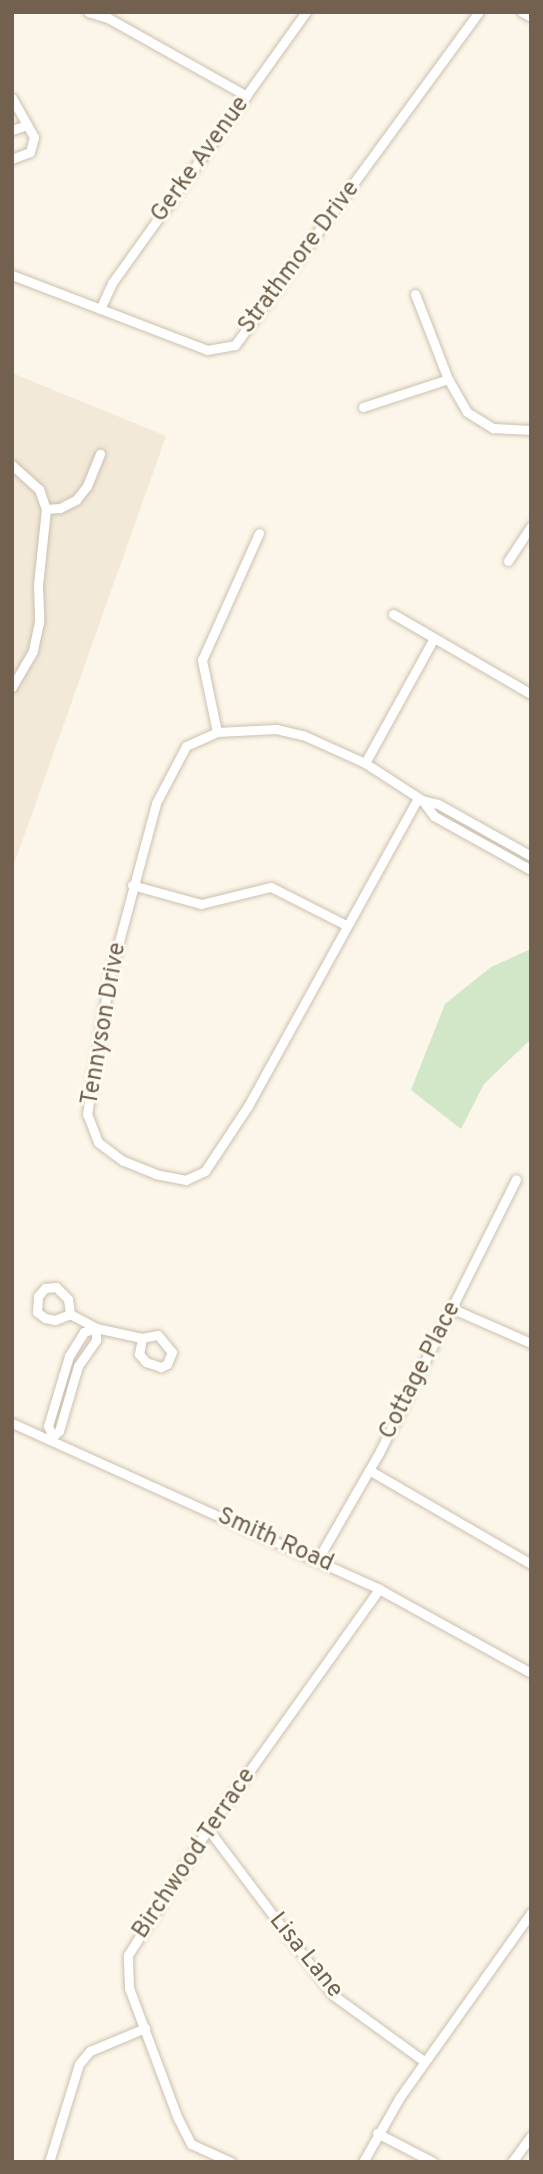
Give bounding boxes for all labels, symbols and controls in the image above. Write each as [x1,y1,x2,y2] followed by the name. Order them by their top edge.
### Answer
[145,91,257,229] street label: Gerke Avenue
[233,176,367,340] street label: Strathmore Drive
[77,940,133,1108] street label: Tennyson Drive
[374,1297,468,1445] street label: Cottage Place
[212,1503,338,1579] street label: Smith Road
[127,1763,263,1945] street label: Birchwood Terrace
[262,1907,348,2005] street label: Lisa Lane

